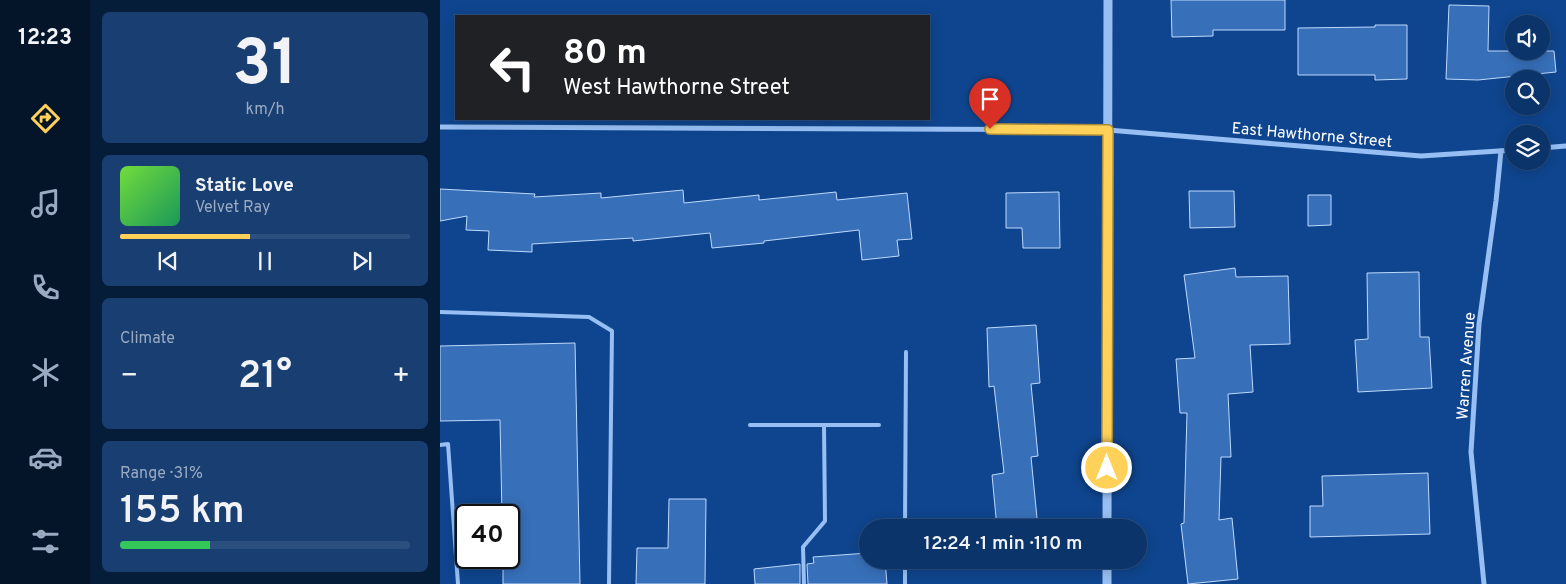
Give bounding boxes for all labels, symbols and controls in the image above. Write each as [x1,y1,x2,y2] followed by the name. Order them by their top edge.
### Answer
[1505,15,1550,170] map controls
[1505,15,1550,60] button: sound
[18,25,72,52] text: 12:23
[233,26,297,108] text: 31
[563,32,647,76] text: 80 m
[480,35,545,100] icon: left
[1505,70,1550,115] button: search
[563,75,790,102] text: West Hawthorne Street
[969,78,1011,129] pin
[976,85,1004,113] icon: arrive
[246,100,284,120] text: km/h
[28,101,63,136] icon: directions
[1231,119,1393,153] street label: East Hawthorne Street
[1505,125,1550,170] button: layers
[195,174,294,198] text: Static Love
[28,186,63,221] icon: music
[195,198,270,218] text: Velvet Ray
[154,247,182,275] icon: previous
[251,247,279,275] icon: pause
[348,247,376,275] icon: next
[28,270,63,305] icon: phone
[1453,312,1481,421] street label: Warren Avenue
[120,329,175,349] text: Climate
[238,353,292,402] text: 21°
[28,355,63,390] icon: climate
[120,359,138,395] text: −
[392,359,410,395] text: +
[28,440,63,475] icon: car
[1080,441,1132,493] position arrow
[120,464,203,484] text: Range · 31%
[120,488,245,537] text: 155 km
[455,504,520,569] speed limit sign: 40
[28,524,63,559] icon: filters
[924,532,1082,556] text: 12:24 · 1 min · 110 m

